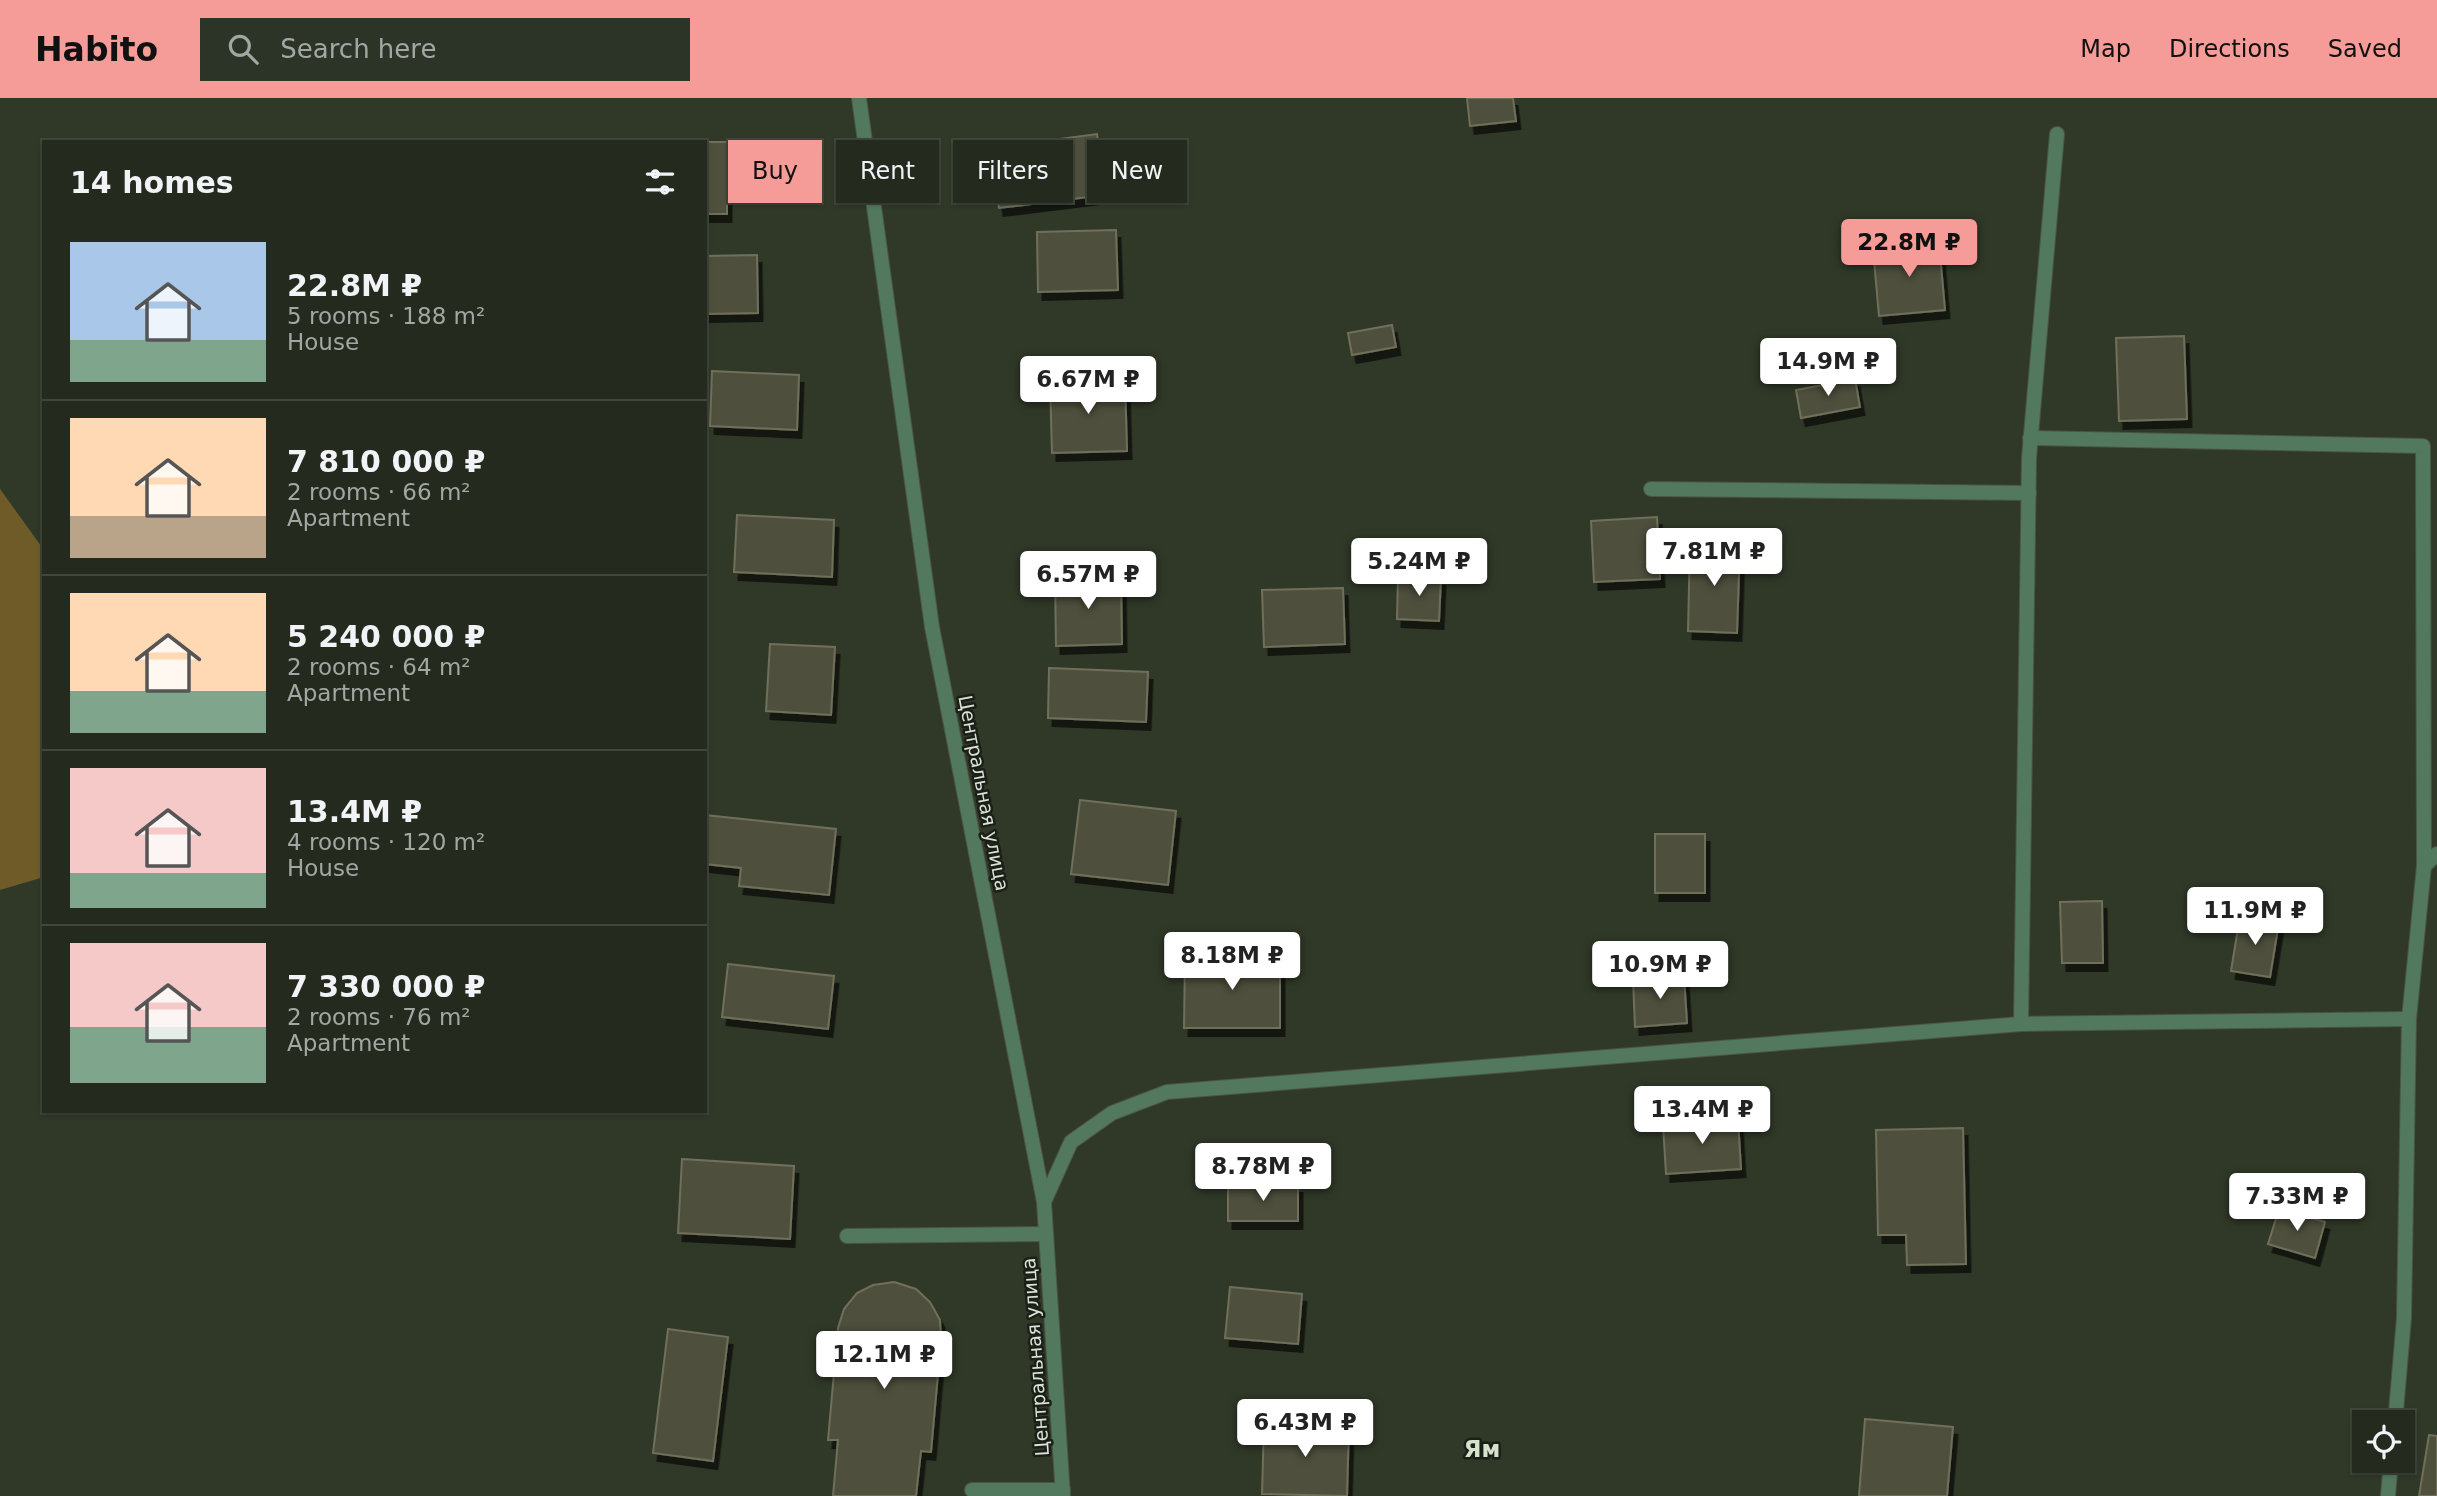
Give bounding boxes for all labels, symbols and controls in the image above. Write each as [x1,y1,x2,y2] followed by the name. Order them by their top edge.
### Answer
[200,18,690,81] search box
[35,30,158,69] text: Habito
[224,30,262,68] icon: search
[280,34,436,64] text: Search here
[2080,35,2131,63] text: Map
[2169,35,2290,63] text: Directions
[2328,35,2402,63] text: Saved
[728,140,822,203] chip: Buy
[836,140,939,203] chip: Rent
[953,140,1073,203] chip: Filters
[1087,140,1187,203] chip: New
[641,163,679,201] icon: filters
[70,165,234,200] text: 14 homes
[1844,220,1974,279] pin: 22.8M ₽
[1857,229,1961,255] text: 22.8M ₽
[287,268,422,303] text: 22.8M ₽
[126,270,210,354] icon: home
[287,303,485,329] text: 5 rooms · 188 m²
[287,329,359,355] text: House
[1763,338,1893,398] pin: 14.9M ₽
[1776,348,1880,374] text: 14.9M ₽
[1023,356,1153,416] pin: 6.67M ₽
[1036,366,1140,392] text: 6.67M ₽
[287,444,485,479] text: 7 810 000 ₽
[126,446,210,530] icon: home
[287,479,471,505] text: 2 rooms · 66 m²
[287,505,410,531] text: Apartment
[1649,528,1779,588] pin: 7.81M ₽
[1354,538,1484,598] pin: 5.24M ₽
[1662,538,1766,564] text: 7.81M ₽
[1367,548,1471,574] text: 5.24M ₽
[1023,552,1153,611] pin: 6.57M ₽
[1036,561,1140,587] text: 6.57M ₽
[287,619,485,654] text: 5 240 000 ₽
[126,621,210,705] icon: home
[287,654,471,680] text: 2 rooms · 64 m²
[287,680,410,706] text: Apartment
[954,693,1014,893] street label: Центральная улица
[287,794,422,829] text: 13.4M ₽
[126,796,210,880] icon: home
[287,829,485,855] text: 4 rooms · 120 m²
[287,855,359,881] text: House
[2190,888,2320,947] pin: 11.9M ₽
[2203,897,2307,923] text: 11.9M ₽
[1167,932,1297,992] pin: 8.18M ₽
[1180,942,1284,968] text: 8.18M ₽
[1595,942,1725,1001] pin: 10.9M ₽
[1608,951,1712,977] text: 10.9M ₽
[287,969,485,1004] text: 7 330 000 ₽
[126,971,210,1055] icon: home
[287,1004,471,1030] text: 2 rooms · 76 m²
[287,1030,410,1056] text: Apartment
[1637,1086,1767,1146] pin: 13.4M ₽
[1650,1096,1754,1122] text: 13.4M ₽
[1198,1144,1328,1203] pin: 8.78M ₽
[1211,1153,1315,1179] text: 8.78M ₽
[2232,1174,2362,1233] pin: 7.33M ₽
[2245,1183,2349,1209] text: 7.33M ₽
[1017,1257,1053,1457] street label: Центральная улица
[819,1332,949,1391] pin: 12.1M ₽
[832,1341,936,1367] text: 12.1M ₽
[1240,1400,1370,1459] pin: 6.43M ₽
[1253,1409,1357,1435] text: 6.43M ₽
[2352,1410,2415,1473] map controls
[2352,1410,2415,1473] button: locate
[1464,1436,1500,1462] district label: Ям

